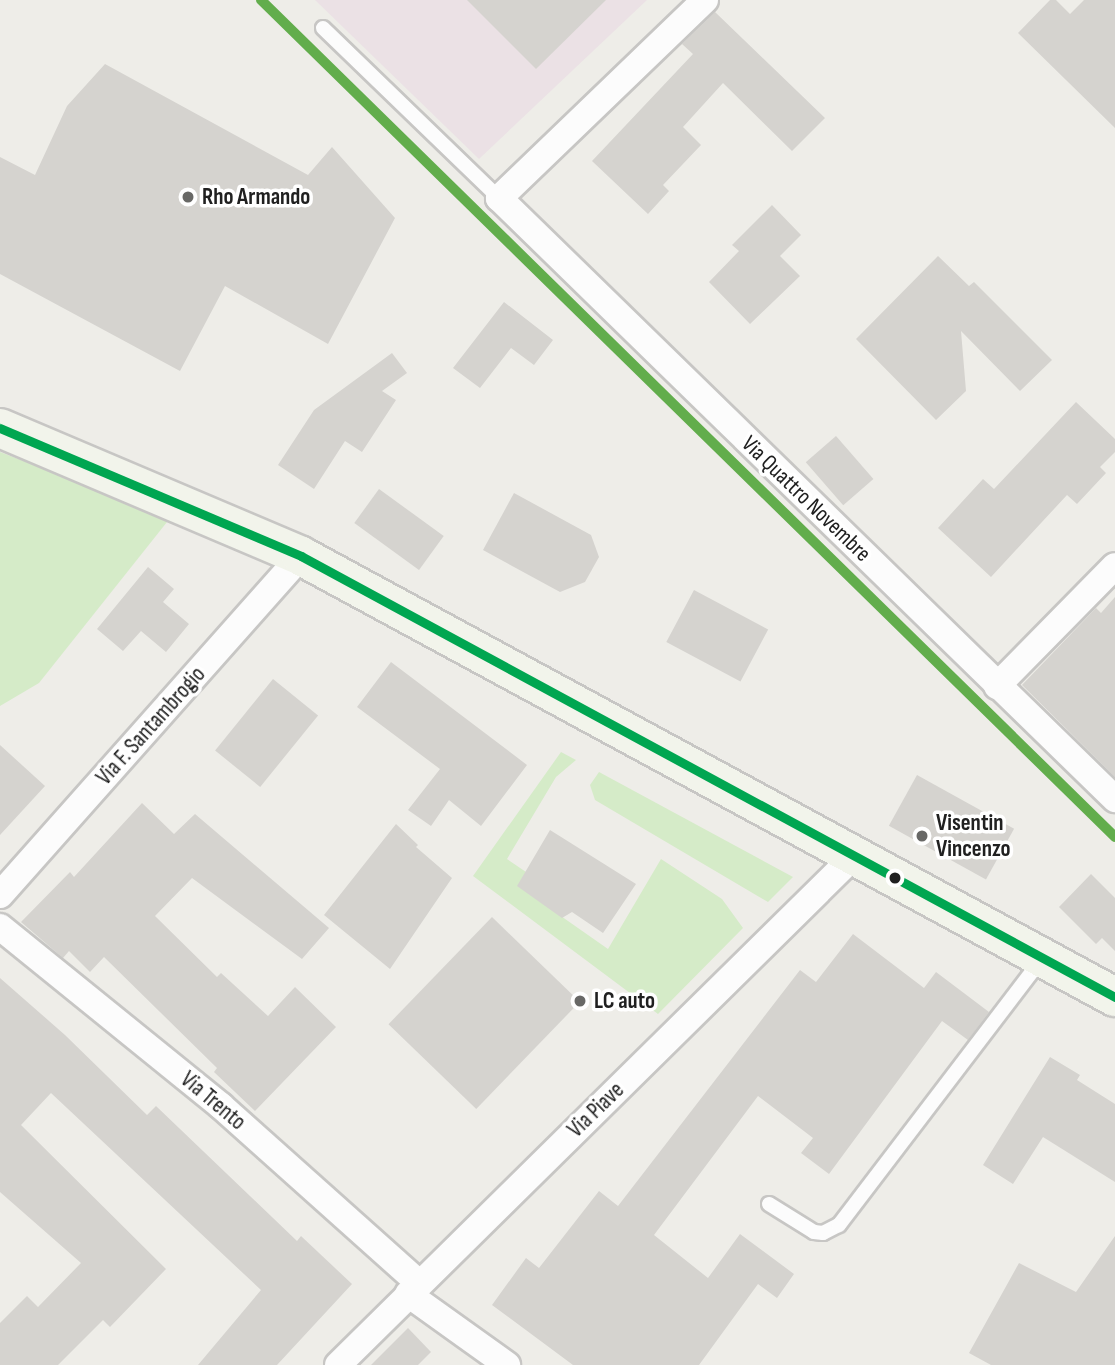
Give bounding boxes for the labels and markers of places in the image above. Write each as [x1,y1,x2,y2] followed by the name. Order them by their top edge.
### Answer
[202,183,310,211] place label: Rho Armando
[180,189,196,205] marker: Rho Armando
[936,809,1010,863] place label: Visentin Vincenzo
[914,828,930,844] marker: Visentin Vincenzo
[888,871,902,885] unlabelled marker
[594,987,655,1015] place label: LC auto
[572,993,588,1009] marker: LC auto

